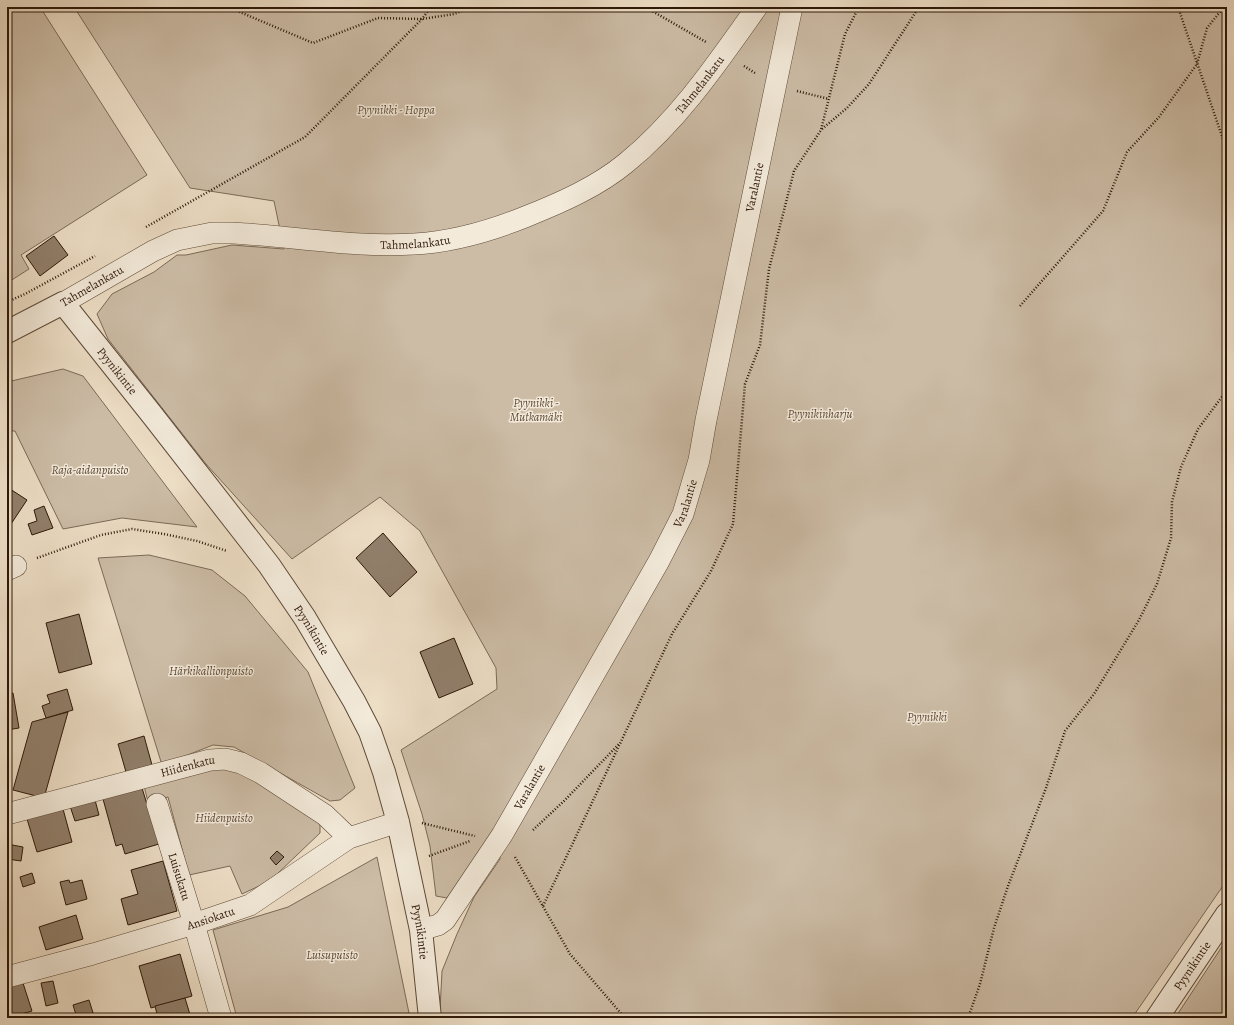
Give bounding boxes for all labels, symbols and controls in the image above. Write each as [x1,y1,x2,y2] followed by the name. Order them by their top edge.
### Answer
[672,52,728,117] street label: Tahmelankatu
[357,102,435,118] park label: Pyynikki - Hoppa
[741,161,767,214] street label: Varalantie
[380,232,452,253] street label: Tahmelankatu
[58,261,127,310] street label: Tahmelankatu
[93,344,141,398] street label: Pyynikintie
[510,395,562,425] park label: Pyynikki - Mutkamäki
[788,406,853,422] park label: Pyynikinharju
[52,462,129,478] park label: Raja-aidanpuisto
[669,477,701,531] street label: Varalantie
[290,602,333,658] street label: Pyynikintie
[169,663,253,679] park label: Härkikallionpuisto
[907,709,947,725] park label: Pyynikki
[159,752,216,781] street label: Hiidenkatu
[510,761,549,813] street label: Varalantie
[195,810,253,826] park label: Hiidenpuisto
[165,851,194,903] street label: Luisukatu
[408,902,432,960] street label: Pyynikintie
[184,903,237,934] street label: Ansiokatu
[1170,938,1214,993] street label: Pyynikintie
[306,947,358,963] park label: Luisupuisto

